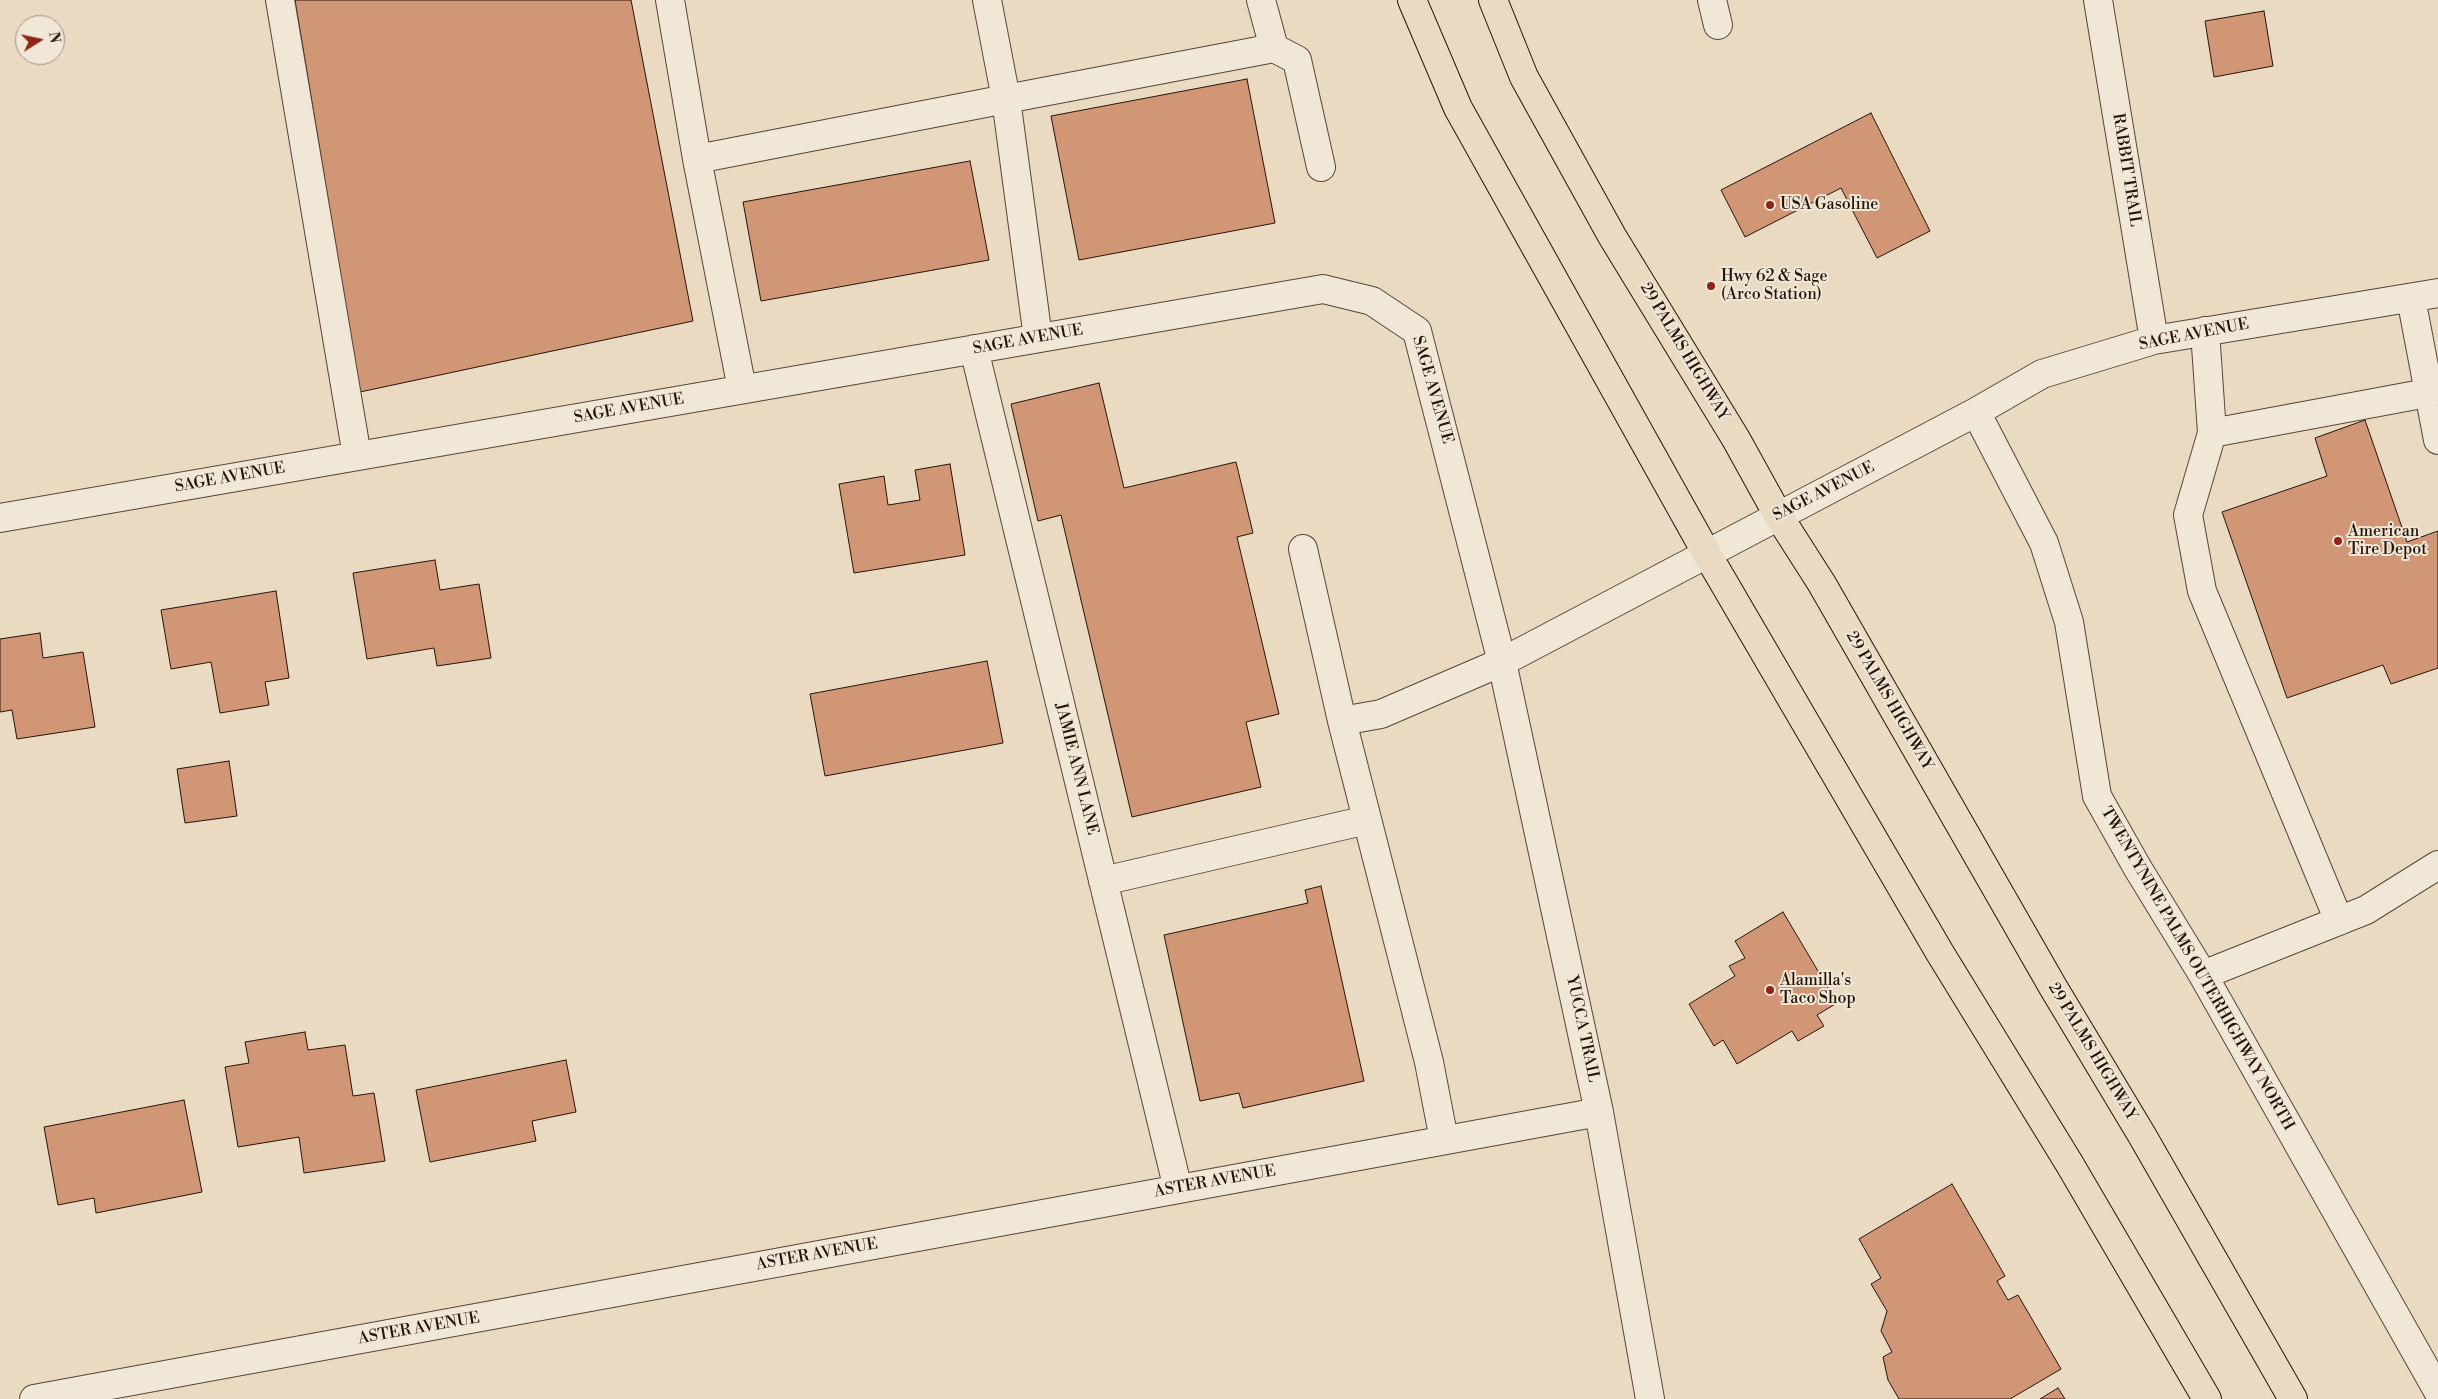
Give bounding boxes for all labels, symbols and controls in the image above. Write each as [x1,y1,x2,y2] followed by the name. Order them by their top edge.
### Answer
[15,15,65,65] north arrow
[44,31,64,45] text: N
[2108,112,2144,228] street label: RABBIT TRAIL
[1780,195,1878,215] place label: USA Gasoline
[1764,199,1776,211] marker: USA Gasoline
[1721,267,1828,305] place label: Hwy 62 & Sage (Arco Station)
[1635,280,1733,424] street label: 29 PALMS HIGHWAY
[1705,280,1717,292] marker: Hwy 62 & Sage (Arco Station)
[2137,315,2251,355] street label: SAGE AVENUE
[971,321,1085,359] street label: SAGE AVENUE
[1407,334,1457,446] street label: SAGE AVENUE
[572,390,686,428] street label: SAGE AVENUE
[1770,458,1878,526] street label: SAGE AVENUE
[173,459,287,497] street label: SAGE AVENUE
[2348,522,2427,560] place label: American Tire Depot
[2332,535,2344,547] marker: American Tire Depot
[1841,628,1937,774] street label: 29 PALMS HIGHWAY
[1050,701,1102,837] street label: JAMIE ANN LANE
[2096,804,2298,1134] street label: TWENTYNINE PALMS OUTERHIGHWAY NORTH
[1780,971,1856,1009] place label: Alamilla's Taco Shop
[1561,974,1603,1084] street label: YUCCA TRAIL
[2043,980,2141,1124] street label: 29 PALMS HIGHWAY
[1764,984,1776,996] marker: Alamilla's Taco Shop
[1153,1162,1277,1202] street label: ASTER AVENUE
[755,1235,879,1275] street label: ASTER AVENUE
[357,1309,481,1349] street label: ASTER AVENUE

